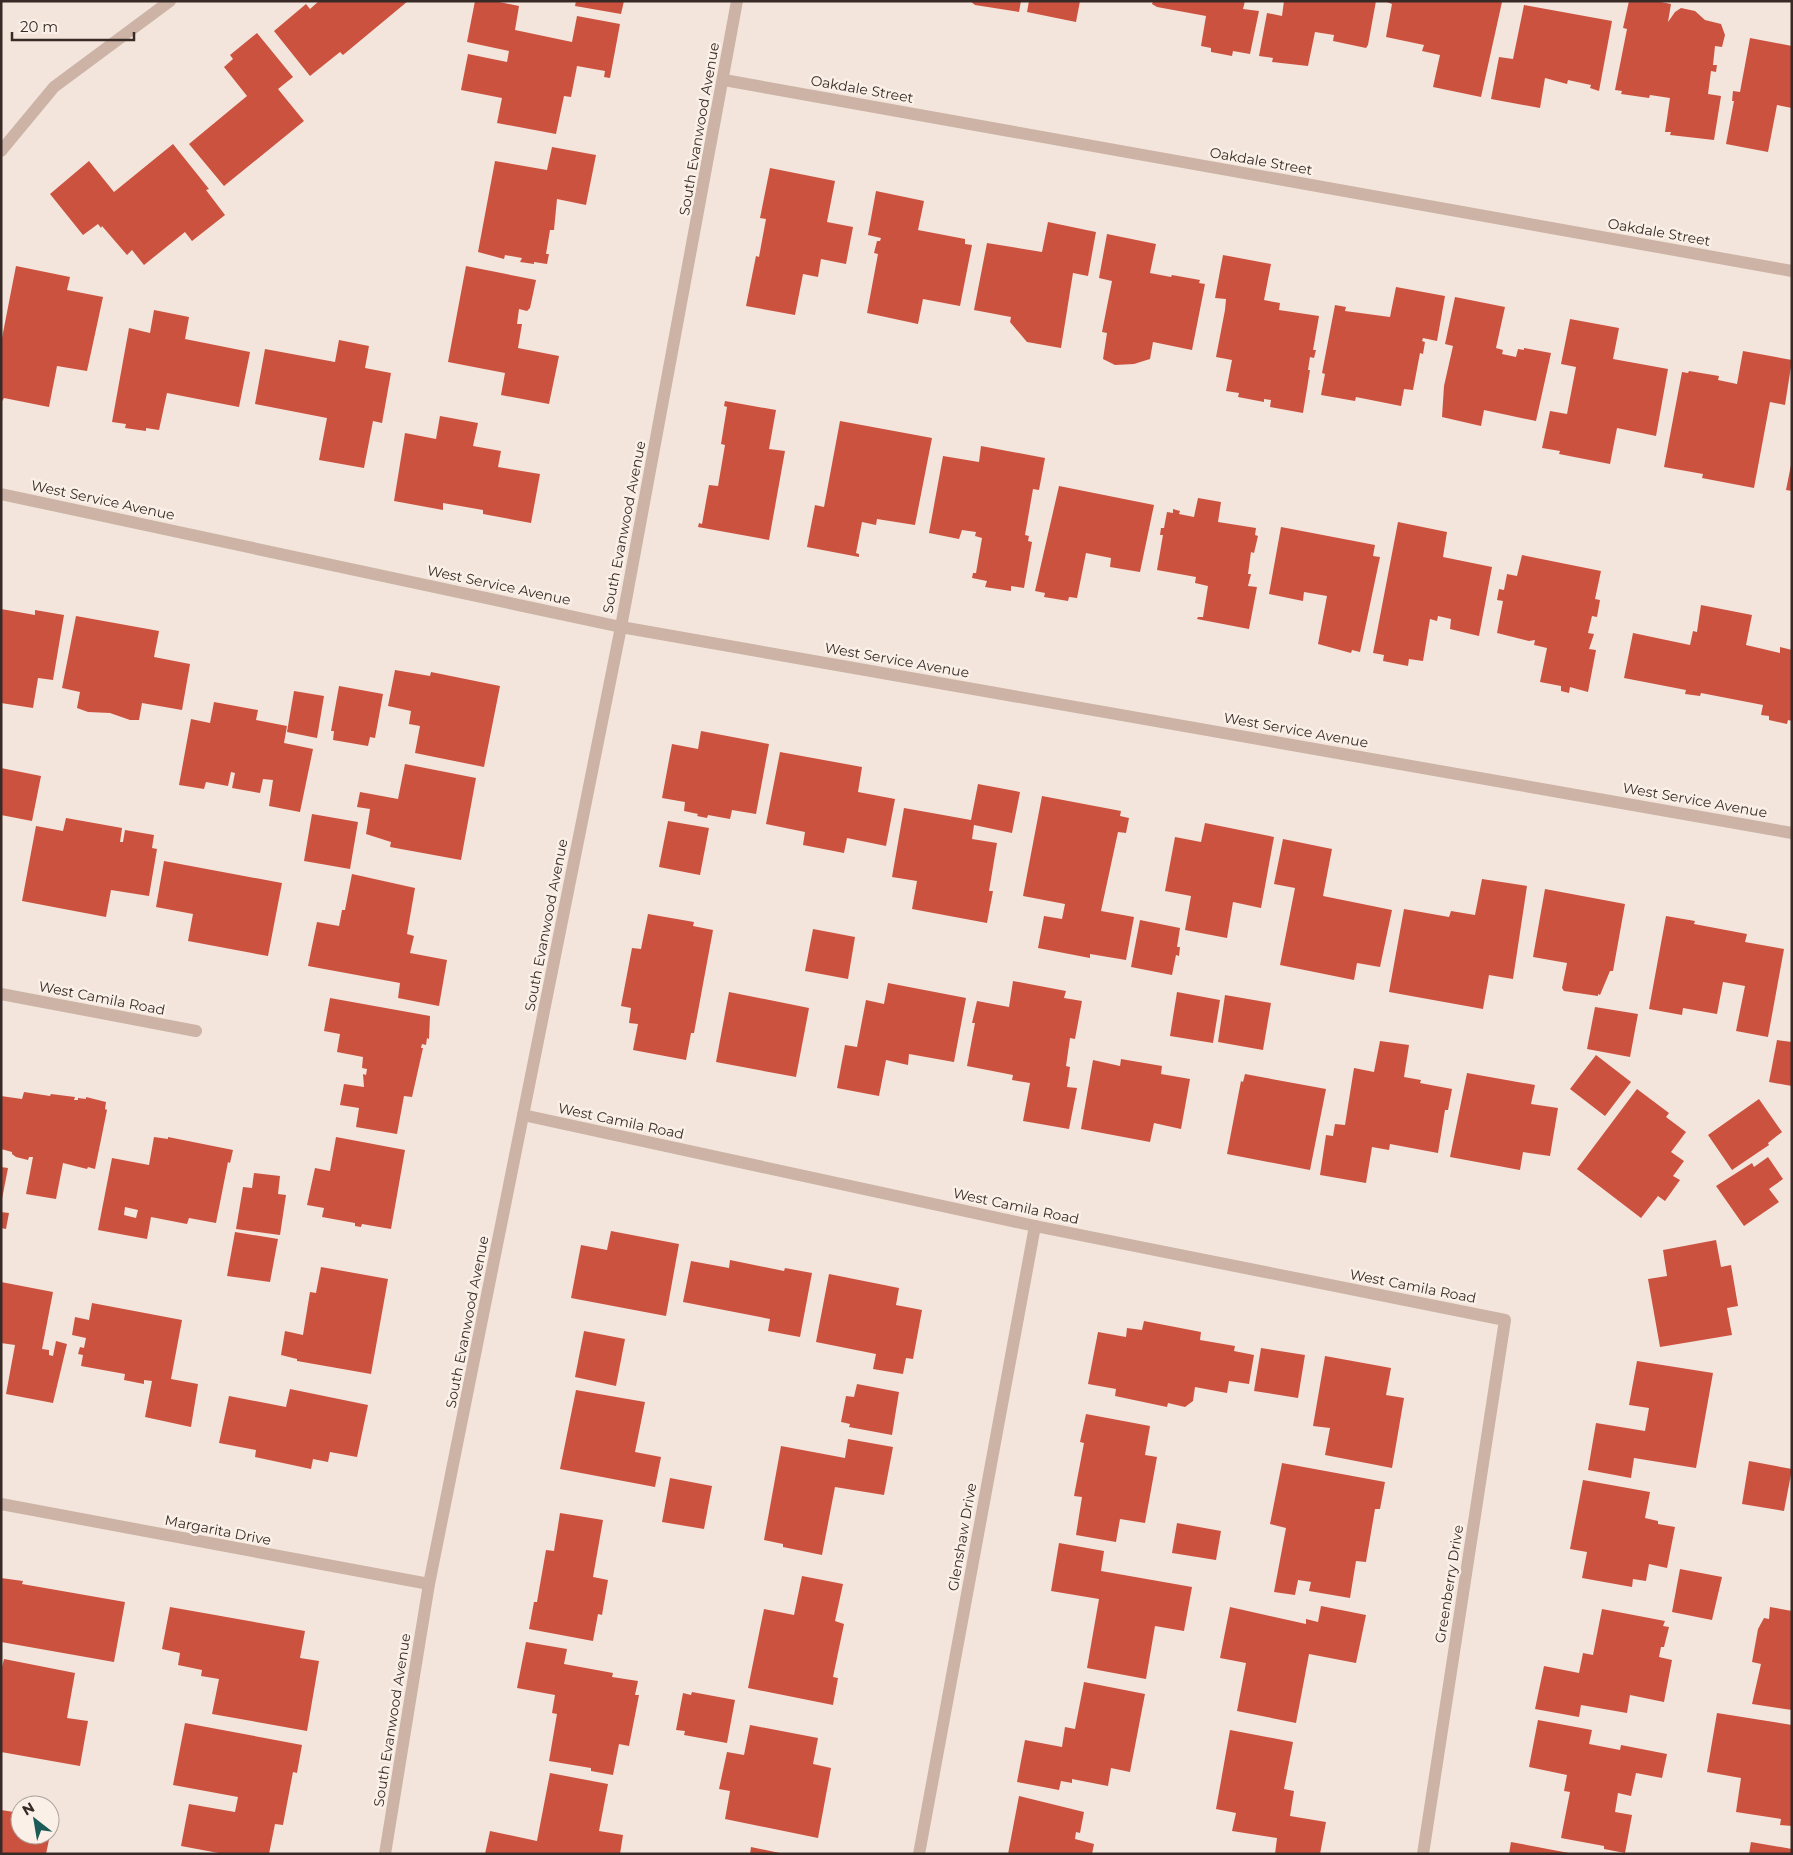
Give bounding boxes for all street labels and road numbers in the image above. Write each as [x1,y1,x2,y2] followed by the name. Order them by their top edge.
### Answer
[675,41,723,217] street label: South Evanwood Avenue
[809,71,915,107] street label: Oakdale Street
[1208,143,1314,179] street label: Oakdale Street
[1606,214,1712,250] street label: Oakdale Street
[598,439,650,615] street label: South Evanwood Avenue
[30,476,176,524] street label: West Service Avenue
[426,561,572,609] street label: West Service Avenue
[823,638,971,682] street label: West Service Avenue
[1222,708,1370,752] street label: West Service Avenue
[1621,778,1769,822] street label: West Service Avenue
[520,837,572,1013] street label: South Evanwood Avenue
[37,977,167,1019] street label: West Camila Road
[556,1099,686,1143] street label: West Camila Road
[951,1184,1081,1228] street label: West Camila Road
[441,1234,493,1410] street label: South Evanwood Avenue
[1348,1265,1478,1307] street label: West Camila Road
[944,1481,980,1593] street label: Glenshaw Drive
[163,1511,273,1549] street label: Margarita Drive
[1431,1524,1467,1644] street label: Greenberry Drive
[369,1632,415,1808] street label: South Evanwood Avenue

